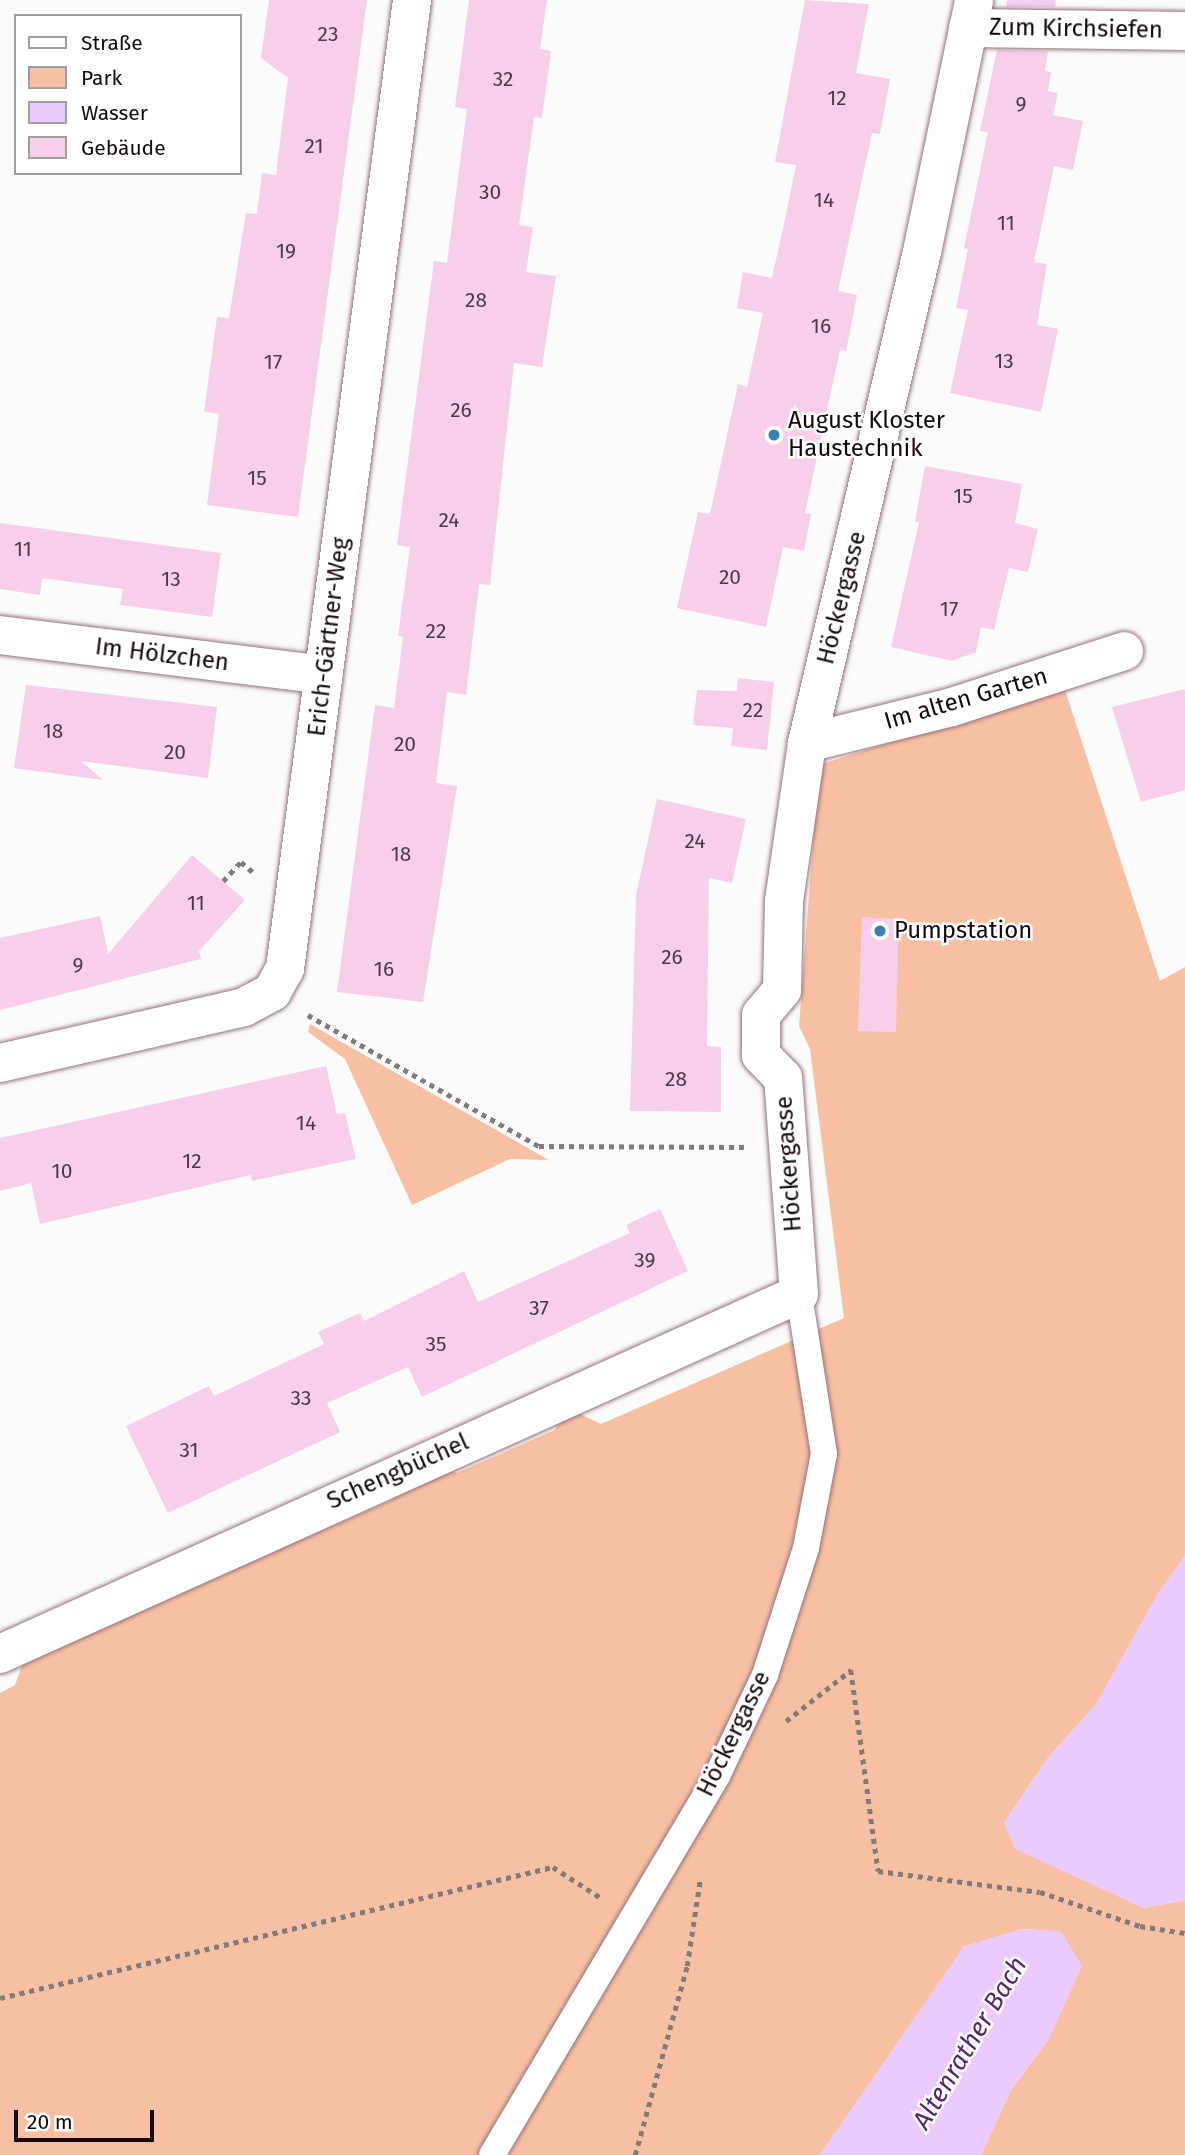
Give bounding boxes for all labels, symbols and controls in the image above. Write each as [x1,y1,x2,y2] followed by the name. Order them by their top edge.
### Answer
[989,13,1163,45] street label: Zum Kirchsiefen
[14,14,242,175] legend
[318,21,338,47] house number: 23
[81,30,143,56] text: Straße
[81,65,122,91] text: Park
[493,66,513,92] house number: 32
[827,85,847,111] house number: 12
[1015,91,1027,117] house number: 9
[81,100,148,126] text: Wasser
[305,133,323,159] house number: 21
[81,135,166,161] text: Gebäude
[479,179,501,205] house number: 30
[814,187,834,213] house number: 14
[997,210,1015,236] house number: 11
[276,238,296,264] house number: 19
[465,287,487,313] house number: 28
[811,313,831,339] house number: 16
[994,348,1014,374] house number: 13
[264,349,282,375] house number: 17
[450,397,472,423] house number: 26
[788,407,945,463] place label: August Kloster Haustechnik
[766,427,782,443] marker: August Kloster Haustechnik
[247,465,267,491] house number: 15
[953,483,973,509] house number: 15
[439,507,459,533] house number: 24
[812,529,872,667] street label: Höckergasse
[14,536,32,562] house number: 11
[302,536,356,738] street label: Erich-Gärtner-Weg
[719,564,741,590] house number: 20
[161,566,181,592] house number: 13
[940,596,958,622] house number: 17
[426,618,446,644] house number: 22
[93,633,231,677] street label: Im Hölzchen
[881,662,1051,736] street label: Im alten Garten
[743,697,763,723] house number: 22
[43,718,63,744] house number: 18
[394,731,416,757] house number: 20
[164,739,186,765] house number: 20
[685,828,705,854] house number: 24
[391,841,411,867] house number: 18
[187,890,205,916] house number: 11
[894,917,1032,945] place label: Pumpstation
[872,923,888,939] marker: Pumpstation
[661,944,683,970] house number: 26
[72,952,84,978] house number: 9
[374,956,394,982] house number: 16
[665,1066,687,1092] house number: 28
[770,1095,808,1233] street label: Höckergasse
[296,1110,316,1136] house number: 14
[182,1148,202,1174] house number: 12
[52,1158,72,1184] house number: 10
[634,1247,656,1273] house number: 39
[529,1295,549,1321] house number: 37
[426,1331,446,1357] house number: 35
[291,1385,311,1411] house number: 33
[323,1428,473,1516] street label: Schengbüchel
[179,1437,199,1463] house number: 31
[691,1667,777,1801] street label: Höckergasse
[906,1951,1034,2135] water label: Altenrather Bach
[18,2096,158,2140] scale bar
[27,2109,73,2135] text: 20 m

